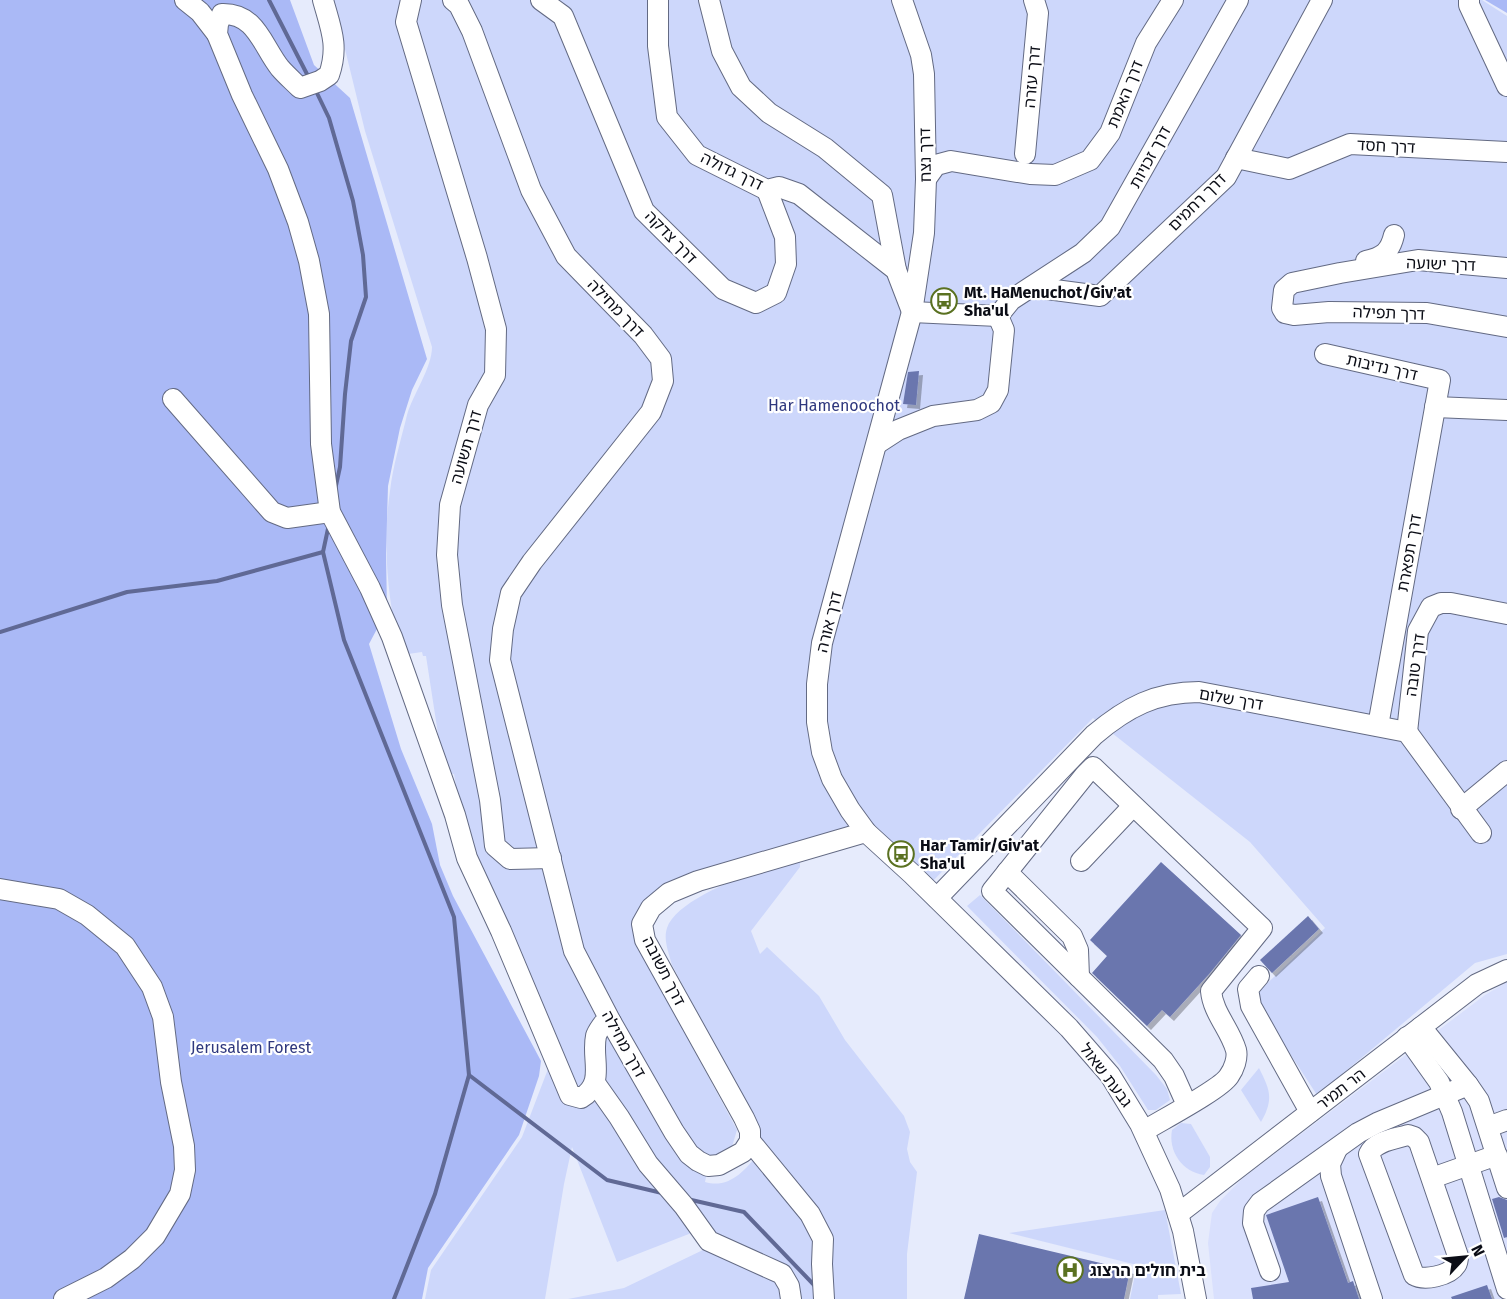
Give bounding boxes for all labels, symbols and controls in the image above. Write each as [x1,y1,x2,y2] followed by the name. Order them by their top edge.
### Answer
[1020,45,1044,109] street label: דרך עזרה
[1103,57,1147,130] street label: דרך האמת
[1125,122,1175,191] street label: דרך זכויות
[915,127,935,183] street label: דרך נצח
[1356,135,1416,157] street label: דרך חסד
[698,148,767,194] street label: דרך גדולה
[1164,169,1230,235] street label: דרך רחמים
[641,206,701,268] street label: דרך צדקה
[1406,253,1477,275] street label: דרך ישועה
[584,275,649,341] street label: דרך מחילה
[964,283,1133,320] place label: Mt. HaMenuchot/Giv'at Sha'ul
[929,286,959,316] bus stop icon: Mt. HaMenuchot/Giv'at Sha'ul
[1352,302,1426,324] street label: דרך תפילה
[1345,350,1420,384] street label: דרך נדיבות
[768,396,900,415] park label: Har Hamenoochot
[446,408,486,486] street label: דרך תשועה
[1393,512,1425,593] street label: דרך תפארת
[812,589,846,655] street label: דרך אורה
[1401,632,1429,698] street label: דרך טובה
[1197,684,1265,714] street label: דרך שלום
[920,836,1040,873] place label: Har Tamir/Giv'at Sha'ul
[886,839,916,869] bus stop icon: Har Tamir/Giv'at Sha'ul
[638,933,690,1009] street label: דרך תשובה
[598,1007,650,1081] street label: דרך מחילה
[191,1038,311,1057] park label: Jerusalem Forest
[1076,1039,1136,1111] street label: גבעת שאול
[1313,1064,1369,1114] street label: הר תמיר
[1435,1227,1495,1287] north arrow
[1467,1242,1489,1260] text: N
[1055,1255,1085,1285] hospital icon: בית חולים הרצוג
[1090,1261,1206,1280] place label: בית חולים הרצוג

